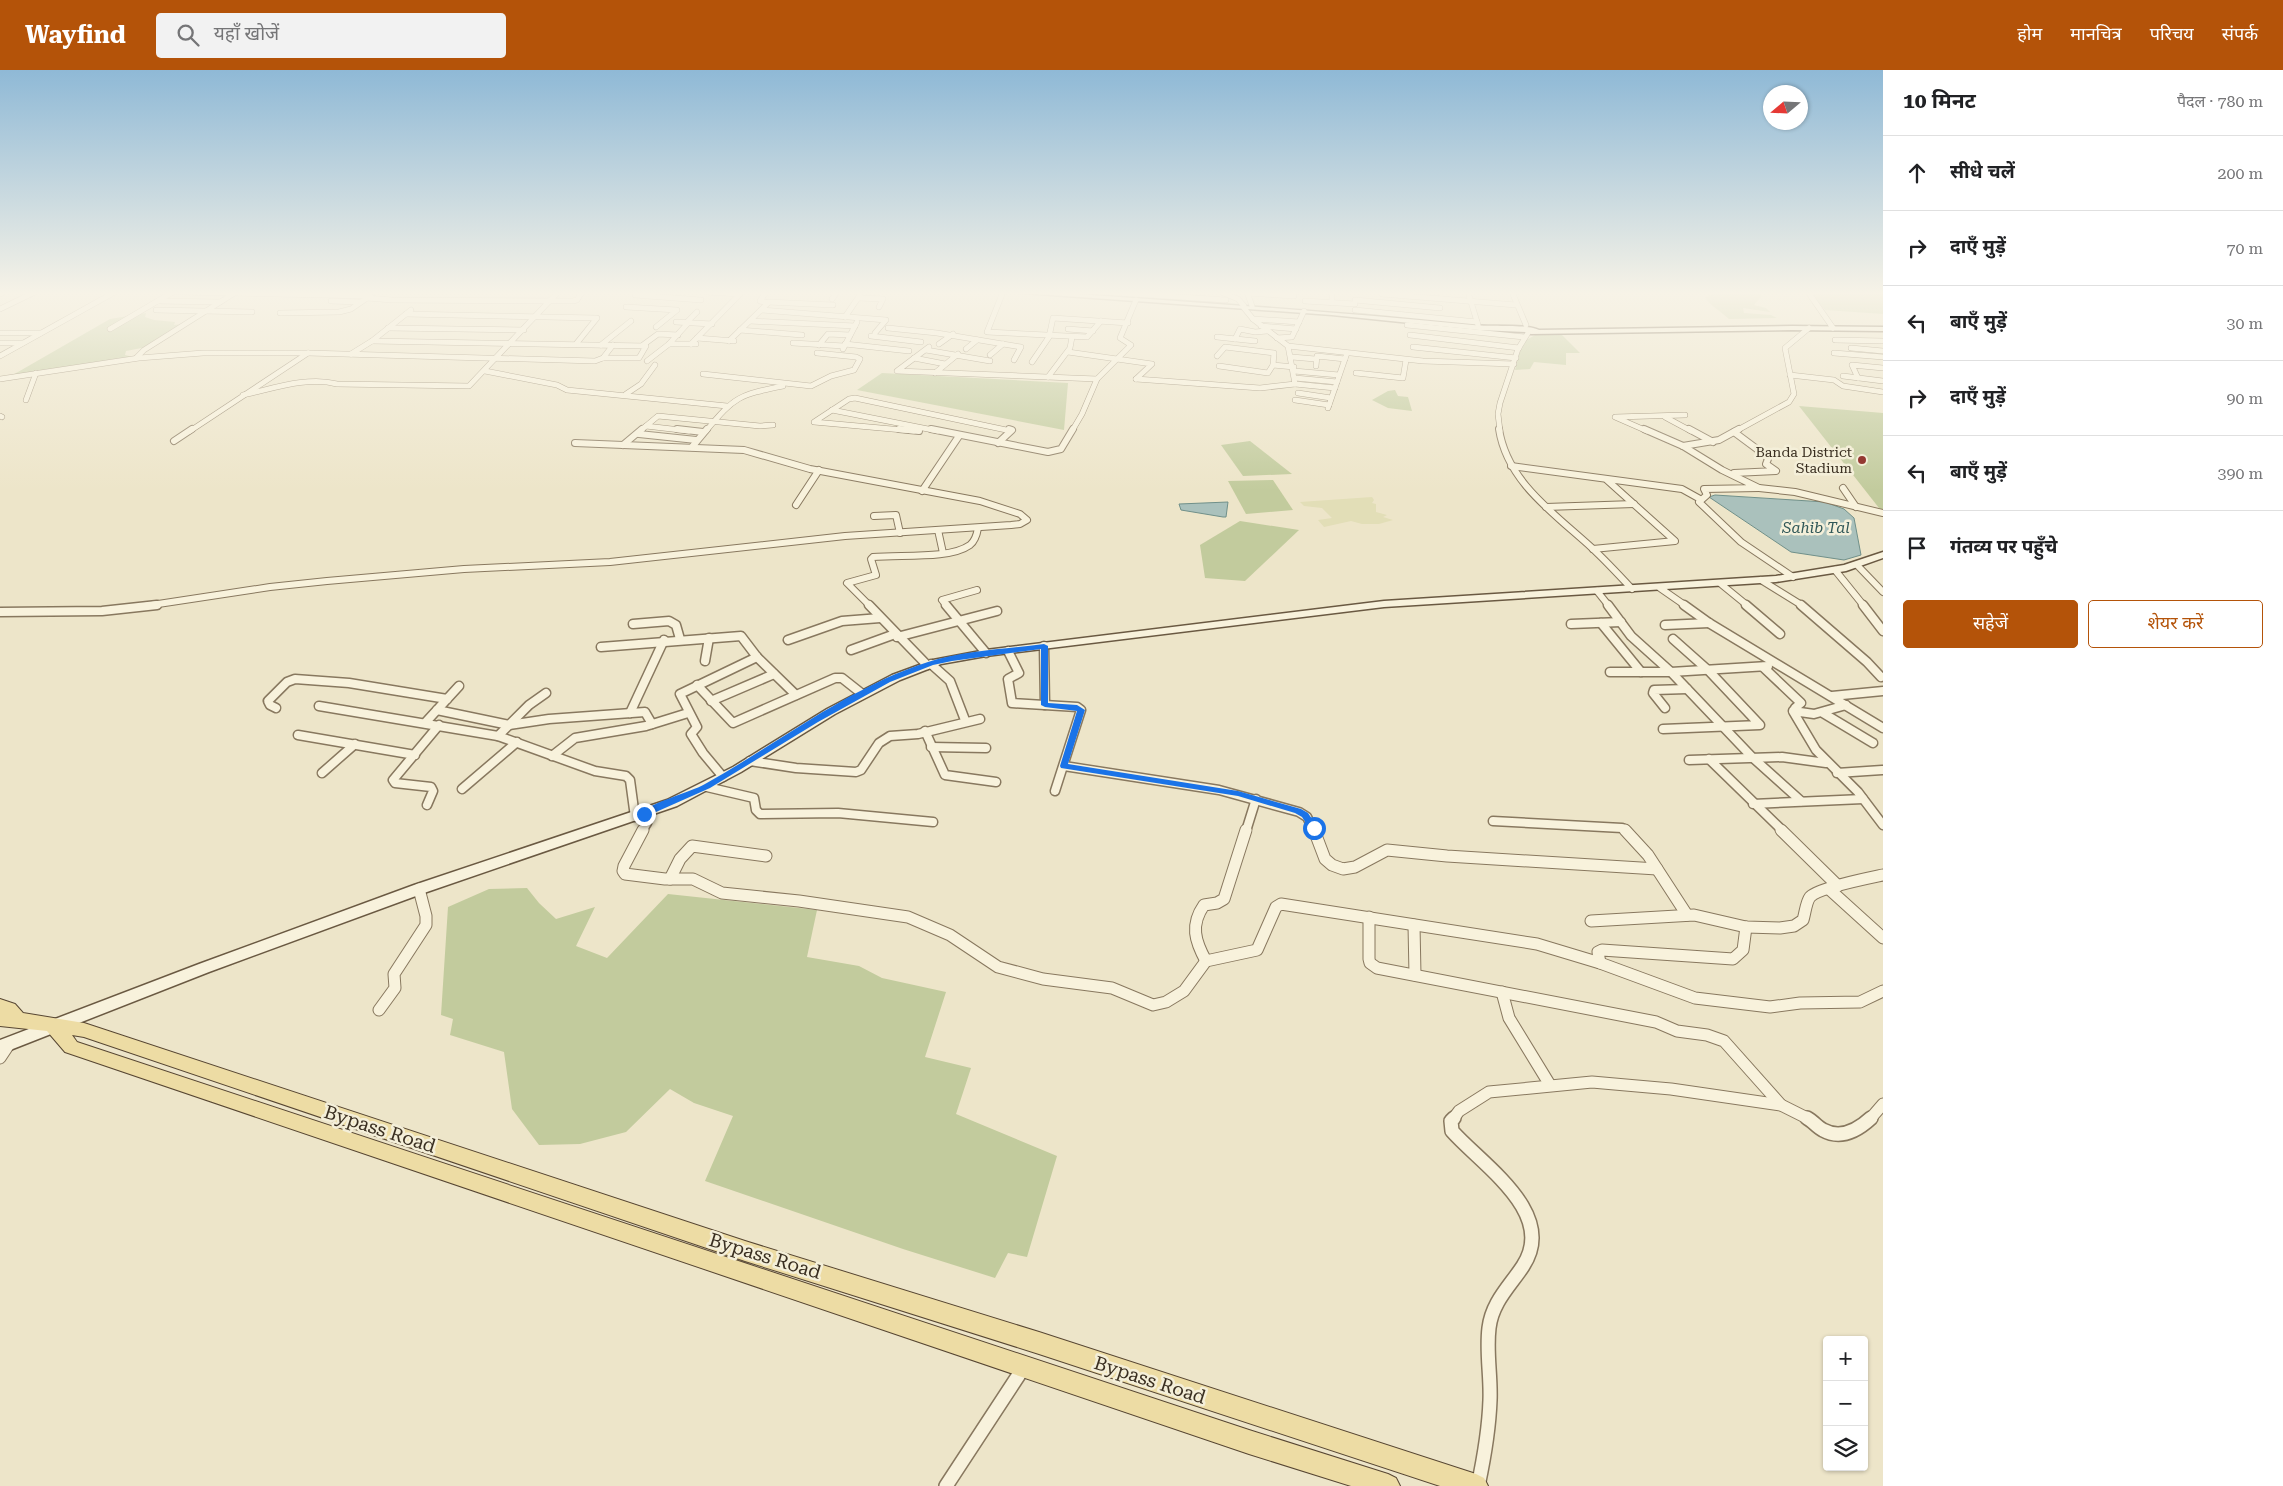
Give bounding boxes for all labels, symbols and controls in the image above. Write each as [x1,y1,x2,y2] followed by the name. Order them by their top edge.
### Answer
[156,13,506,58] search box
[25,21,126,49] text: Wayfind
[174,21,202,49] icon: search
[214,22,279,45] text: यहाँ खोजें
[2017,23,2042,44] text: होम
[2070,23,2122,44] text: मानचित्र
[2150,23,2194,44] text: परिचय
[2222,23,2258,44] text: संपर्क
[1763,85,1808,130] north arrow
[1903,89,1976,113] text: 10 मिनट
[2177,92,2263,111] text: पैदल · 780 m
[1903,159,1931,187] icon: ahead
[1950,160,2015,183] text: सीधे चलें
[2217,164,2263,183] text: 200 m
[1903,234,1931,262] icon: right
[1950,235,2006,258] text: दाएँ मुड़ें
[2226,239,2263,258] text: 70 m
[1903,309,1931,337] icon: left
[1950,310,2007,333] text: बाएँ मुड़ें
[2226,314,2263,333] text: 30 m
[1903,384,1931,412] icon: right
[1950,385,2006,408] text: दाएँ मुड़ें
[2226,389,2263,408] text: 90 m
[1755,444,1852,476] place label: Banda District Stadium
[1856,454,1868,466] marker: Banda District Stadium
[1903,459,1931,487] icon: left
[1950,460,2007,483] text: बाएँ मुड़ें
[2217,464,2263,483] text: 390 m
[1781,519,1850,537] water label: Sahib Tal
[1903,534,1931,562] icon: arrive
[1950,535,2057,558] text: गंतव्य पर पहुँचे
[1903,600,2078,648] button: सहेजें
[2088,600,2263,648] button: शेयर करें
[633,803,656,826] route end
[1303,817,1326,840] route start
[321,1100,439,1158] street label: Bypass Road
[706,1228,824,1284] street label: Bypass Road
[1823,1336,1868,1471] map controls
[1823,1336,1868,1381] button: +
[1091,1351,1209,1409] street label: Bypass Road
[1823,1381,1868,1426] button: −
[1823,1426,1868,1471] button: layers

